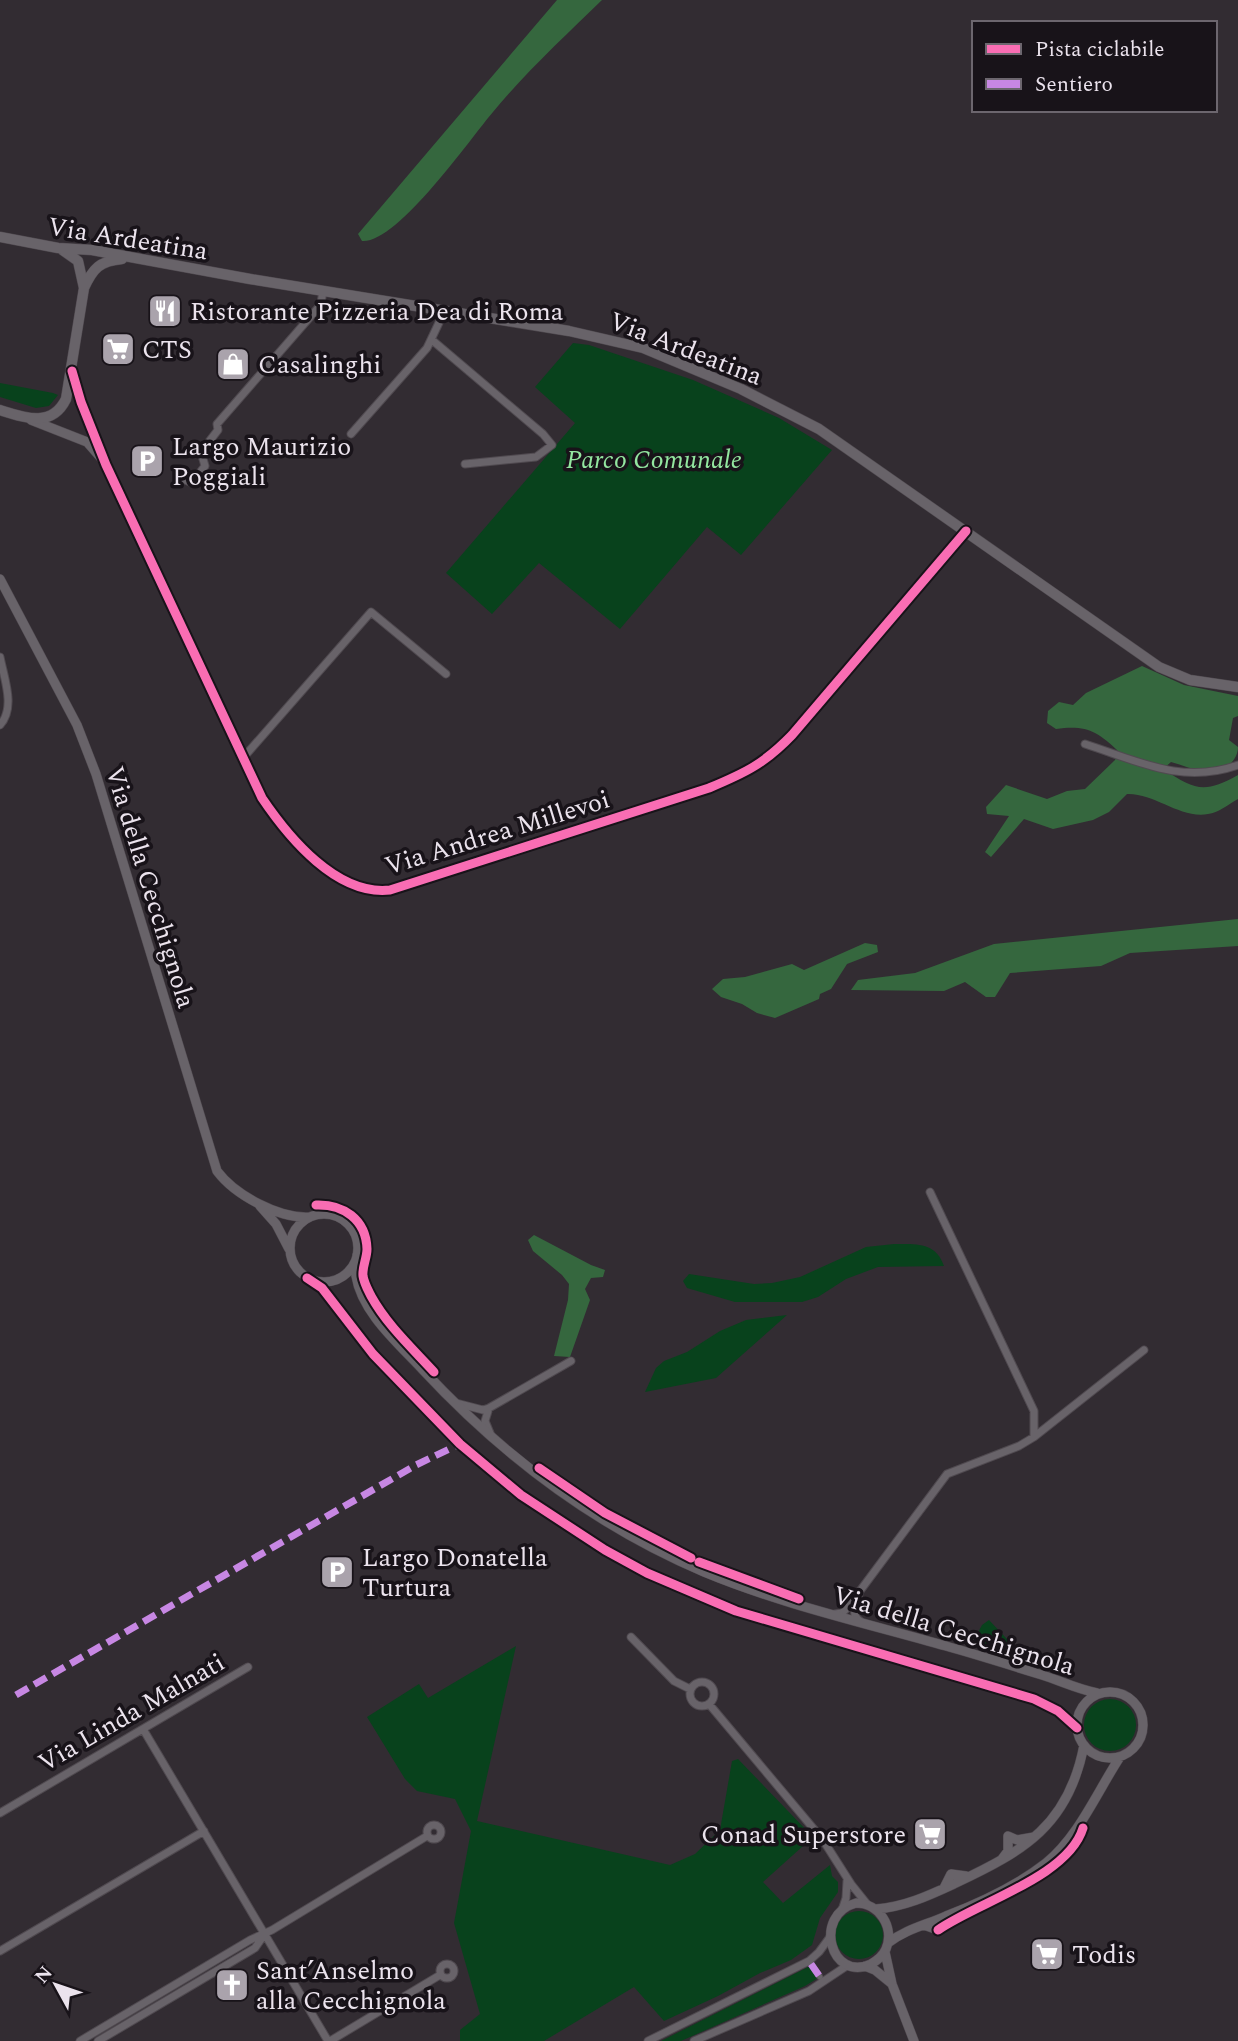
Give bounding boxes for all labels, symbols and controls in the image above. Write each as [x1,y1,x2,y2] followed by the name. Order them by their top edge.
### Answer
[972,21,1217,112] legend
[1035,34,1165,66] text: Pista ciclabile
[1035,69,1113,101] text: Sentiero
[45,207,211,271] street label: Via Ardeatina
[146,292,184,330] restaurant icon: Ristorante Pizzeria Dea di Roma
[190,292,564,332] place label: Ristorante Pizzeria Dea di Roma
[603,301,768,397] street label: Via Ardeatina
[99,330,137,368] supermarket icon: CTS
[142,330,192,370] place label: CTS
[214,345,252,383] shop icon: Casalinghi
[258,345,381,385] place label: Casalinghi
[172,427,351,497] place label: Largo Maurizio Poggiali
[566,440,742,480] park label: Parco Comunale
[128,442,166,480] parking icon: Largo Maurizio Poggiali
[94,761,206,1014] street label: Via della Cecchignola
[380,780,615,886] street label: Via Andrea Millevoi
[362,1538,548,1608] place label: Largo Donatella Turtura
[318,1553,356,1591] parking icon: Largo Donatella Turtura
[828,1575,1080,1687] street label: Via della Cecchignola
[30,1643,233,1783] street label: Via Linda Malnati
[701,1815,906,1855] place label: Conad Superstore
[911,1815,949,1853] supermarket icon: Conad Superstore
[1028,1935,1066,1973] supermarket icon: Todis
[1072,1935,1136,1975] place label: Todis
[21,1950,91,2020] north arrow
[256,1951,446,2021] place label: Sant’Anselmo alla Cecchignola
[28,1960,60,1990] text: N
[213,1966,251,2004] church icon: Sant’Anselmo alla Cecchignola

